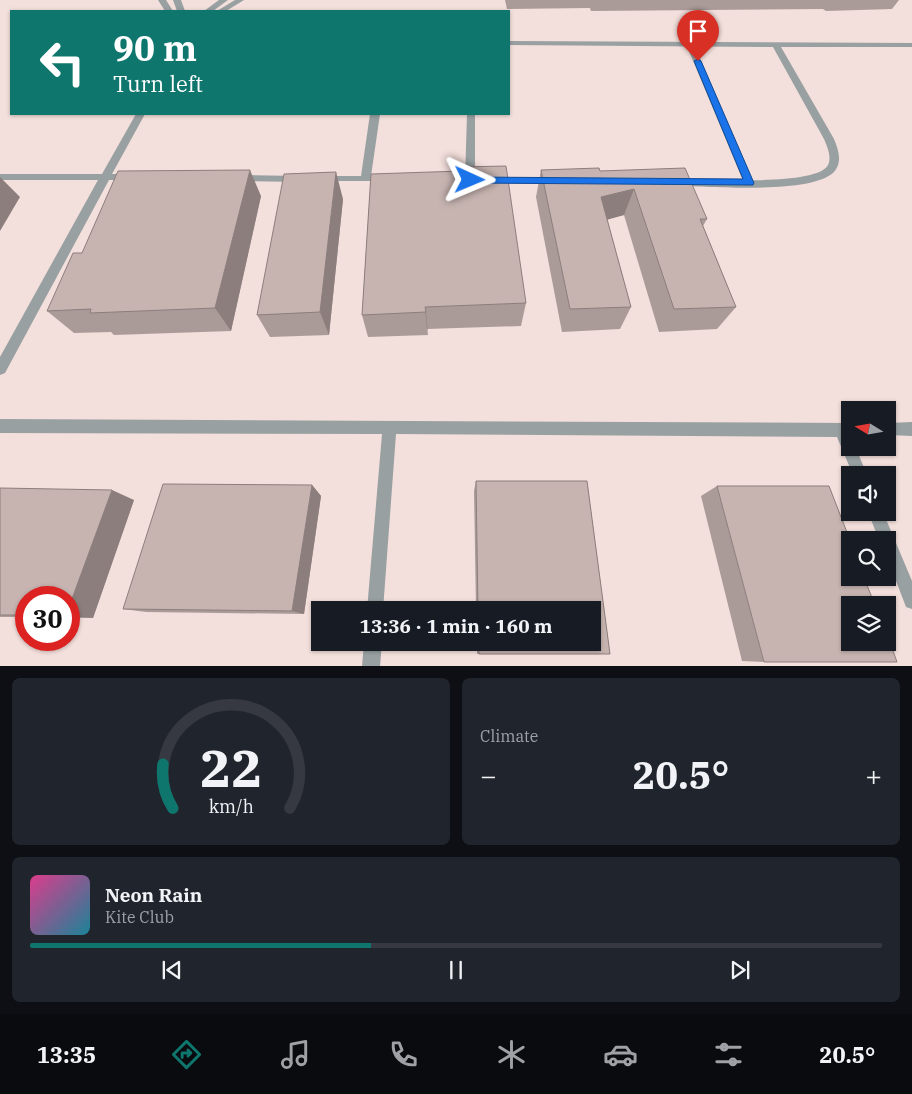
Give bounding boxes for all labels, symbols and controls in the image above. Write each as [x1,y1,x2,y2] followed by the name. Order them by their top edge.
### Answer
[677,10,719,61] pin
[684,17,712,45] icon: arrive
[113,25,197,71] text: 90 m
[30,30,95,95] icon: left
[113,69,203,98] text: Turn left
[443,153,495,205] position arrow
[841,401,896,456] north arrow
[841,401,896,651] map controls
[841,466,896,521] button: sound
[841,531,896,586] button: search
[15,586,80,651] speed limit sign: 30
[841,596,896,651] button: layers
[360,614,552,638] text: 13:36 · 1 min · 160 m
[480,726,538,746] text: Climate
[200,734,262,801] text: 22
[633,750,729,799] text: 20.5°
[480,757,497,794] text: −
[865,757,882,794] text: +
[208,795,254,818] text: km/h
[105,883,202,907] text: Neon Rain
[105,907,174,927] text: Kite Club
[158,956,186,984] icon: previous
[442,956,470,984] icon: pause
[726,956,754,984] icon: next
[169,1037,204,1072] icon: directions
[278,1037,313,1072] icon: music
[386,1037,421,1072] icon: phone
[494,1037,529,1072] icon: climate
[603,1037,638,1072] icon: car
[711,1037,746,1072] icon: filters
[37,1040,96,1069] text: 13:35
[819,1040,875,1069] text: 20.5°

